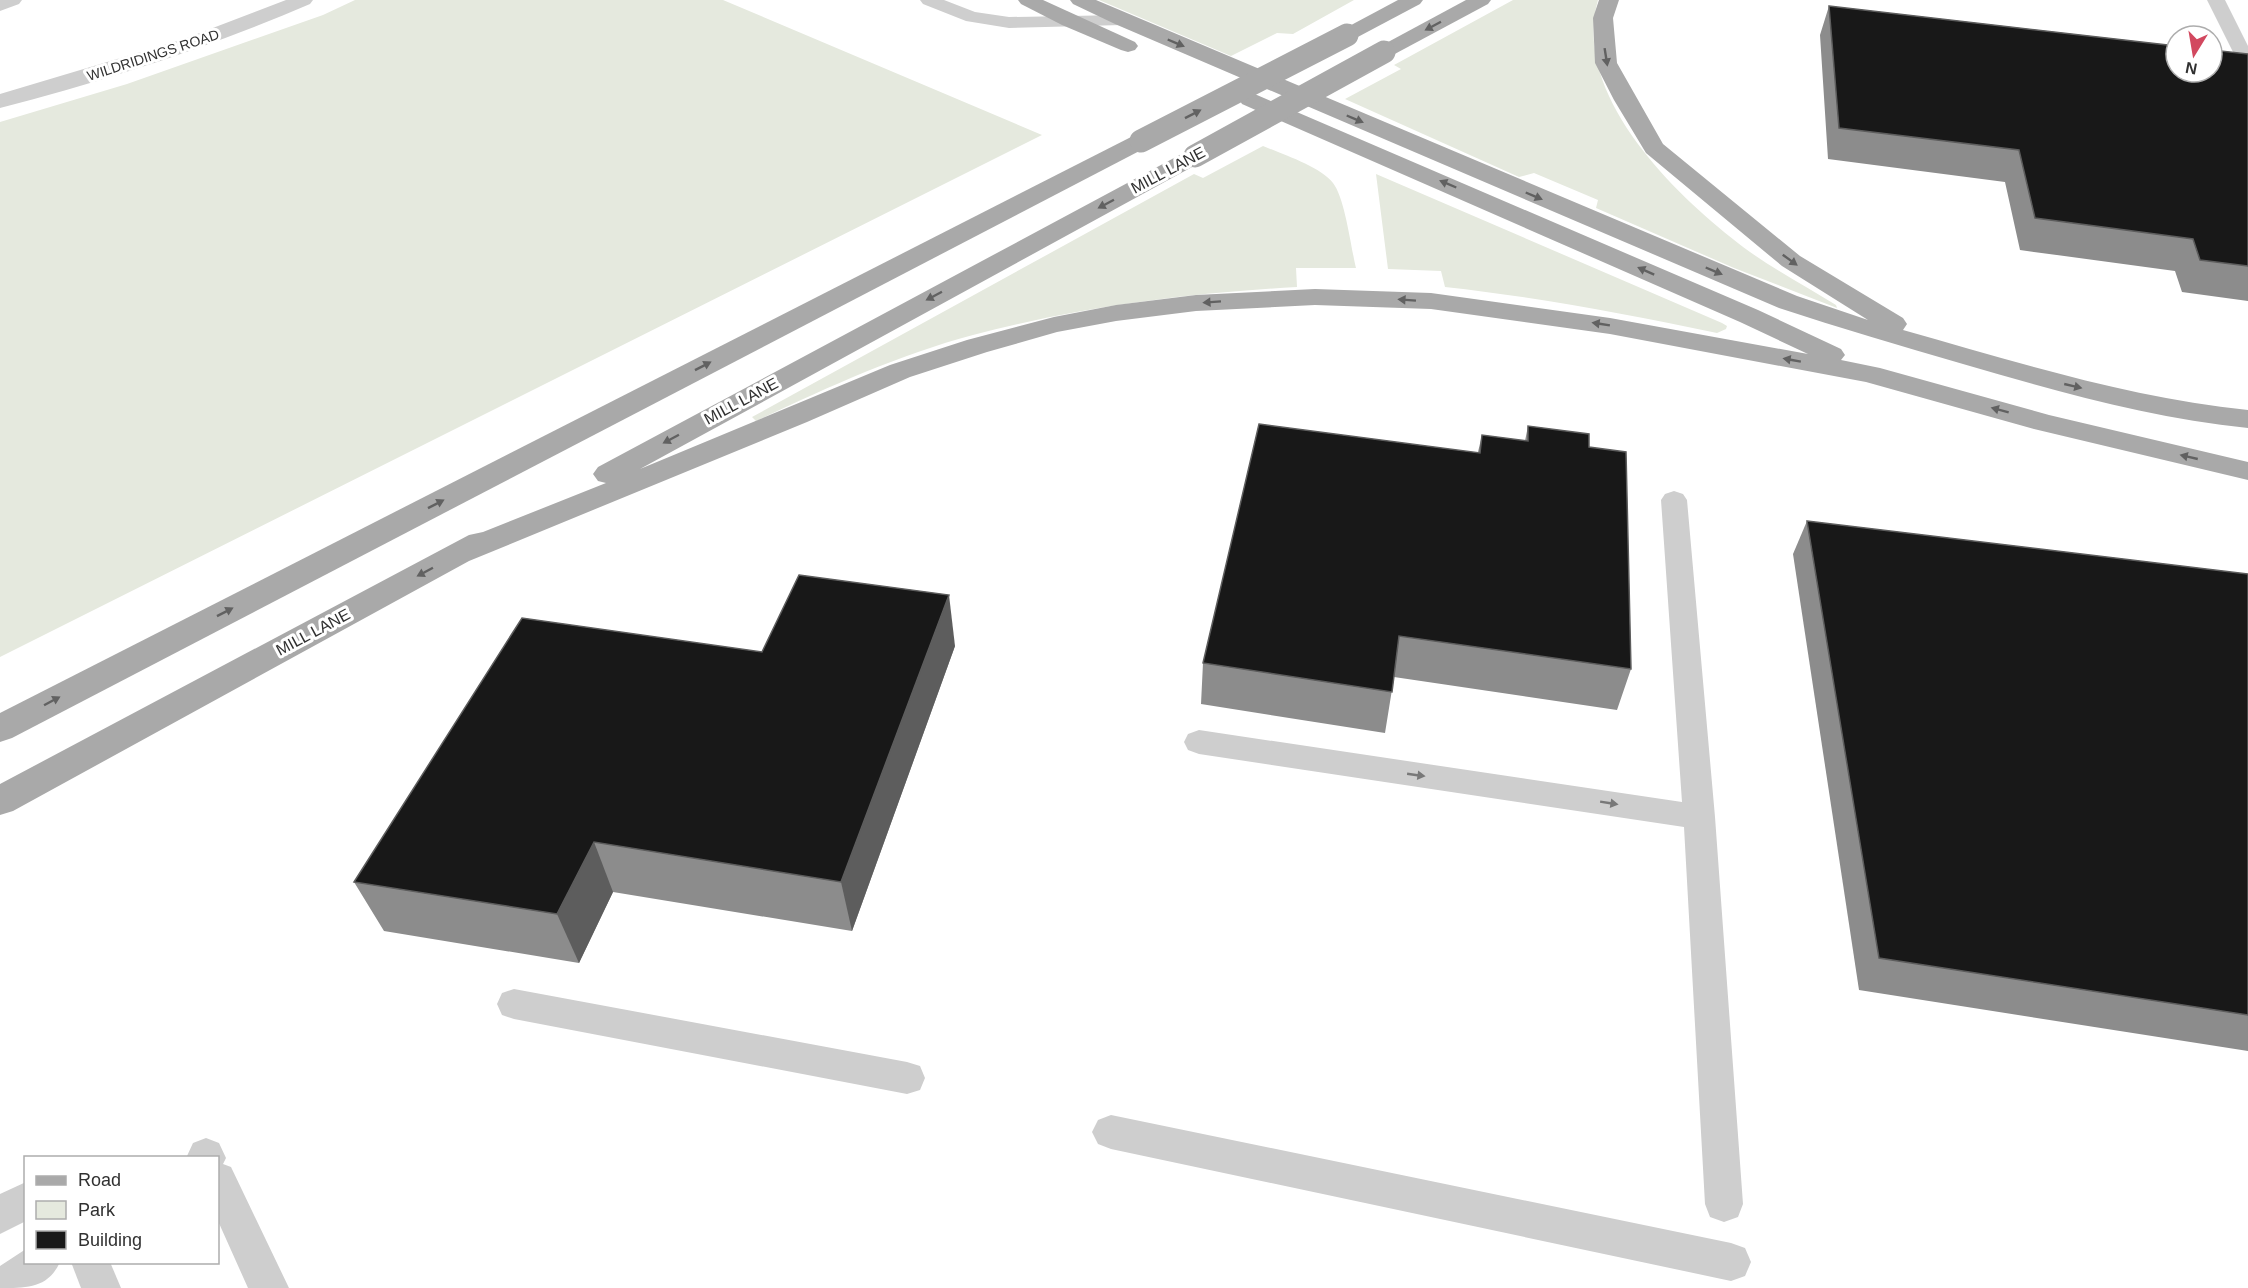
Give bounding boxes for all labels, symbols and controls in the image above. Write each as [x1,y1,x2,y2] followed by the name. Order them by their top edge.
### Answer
[1424,21,1441,31] one-way arrow
[2164,24,2224,84] north arrow
[85,26,221,84] street label: WILDRIDINGS ROAD
[1167,38,1185,48] one-way arrow
[1602,48,1611,67] one-way arrow
[2184,59,2199,78] text: N
[1185,109,1202,119] one-way arrow
[1347,114,1364,123] one-way arrow
[1128,143,1208,197] street label: MILL LANE
[1439,179,1457,188] one-way arrow
[1526,191,1544,201] one-way arrow
[1097,199,1114,209] one-way arrow
[1782,253,1797,265] one-way arrow
[1637,266,1654,275] one-way arrow
[1706,266,1724,276] one-way arrow
[926,291,943,301] one-way arrow
[1398,295,1417,304] one-way arrow
[1203,297,1222,307] one-way arrow
[1591,320,1610,329] one-way arrow
[1783,355,1802,364] one-way arrow
[694,362,711,371] one-way arrow
[701,374,781,428] street label: MILL LANE
[2063,381,2082,391] one-way arrow
[1991,405,2009,415] one-way arrow
[662,434,679,444] one-way arrow
[2179,452,2198,461] one-way arrow
[428,499,445,509] one-way arrow
[417,567,434,577] one-way arrow
[273,605,353,659] street label: MILL LANE
[217,607,234,617] one-way arrow
[43,697,60,706] one-way arrow
[1407,770,1426,780] one-way arrow
[1600,799,1619,808] one-way arrow
[24,1156,219,1264] legend
[78,1170,121,1190] text: Road
[78,1200,116,1220] text: Park
[78,1230,142,1250] text: Building

